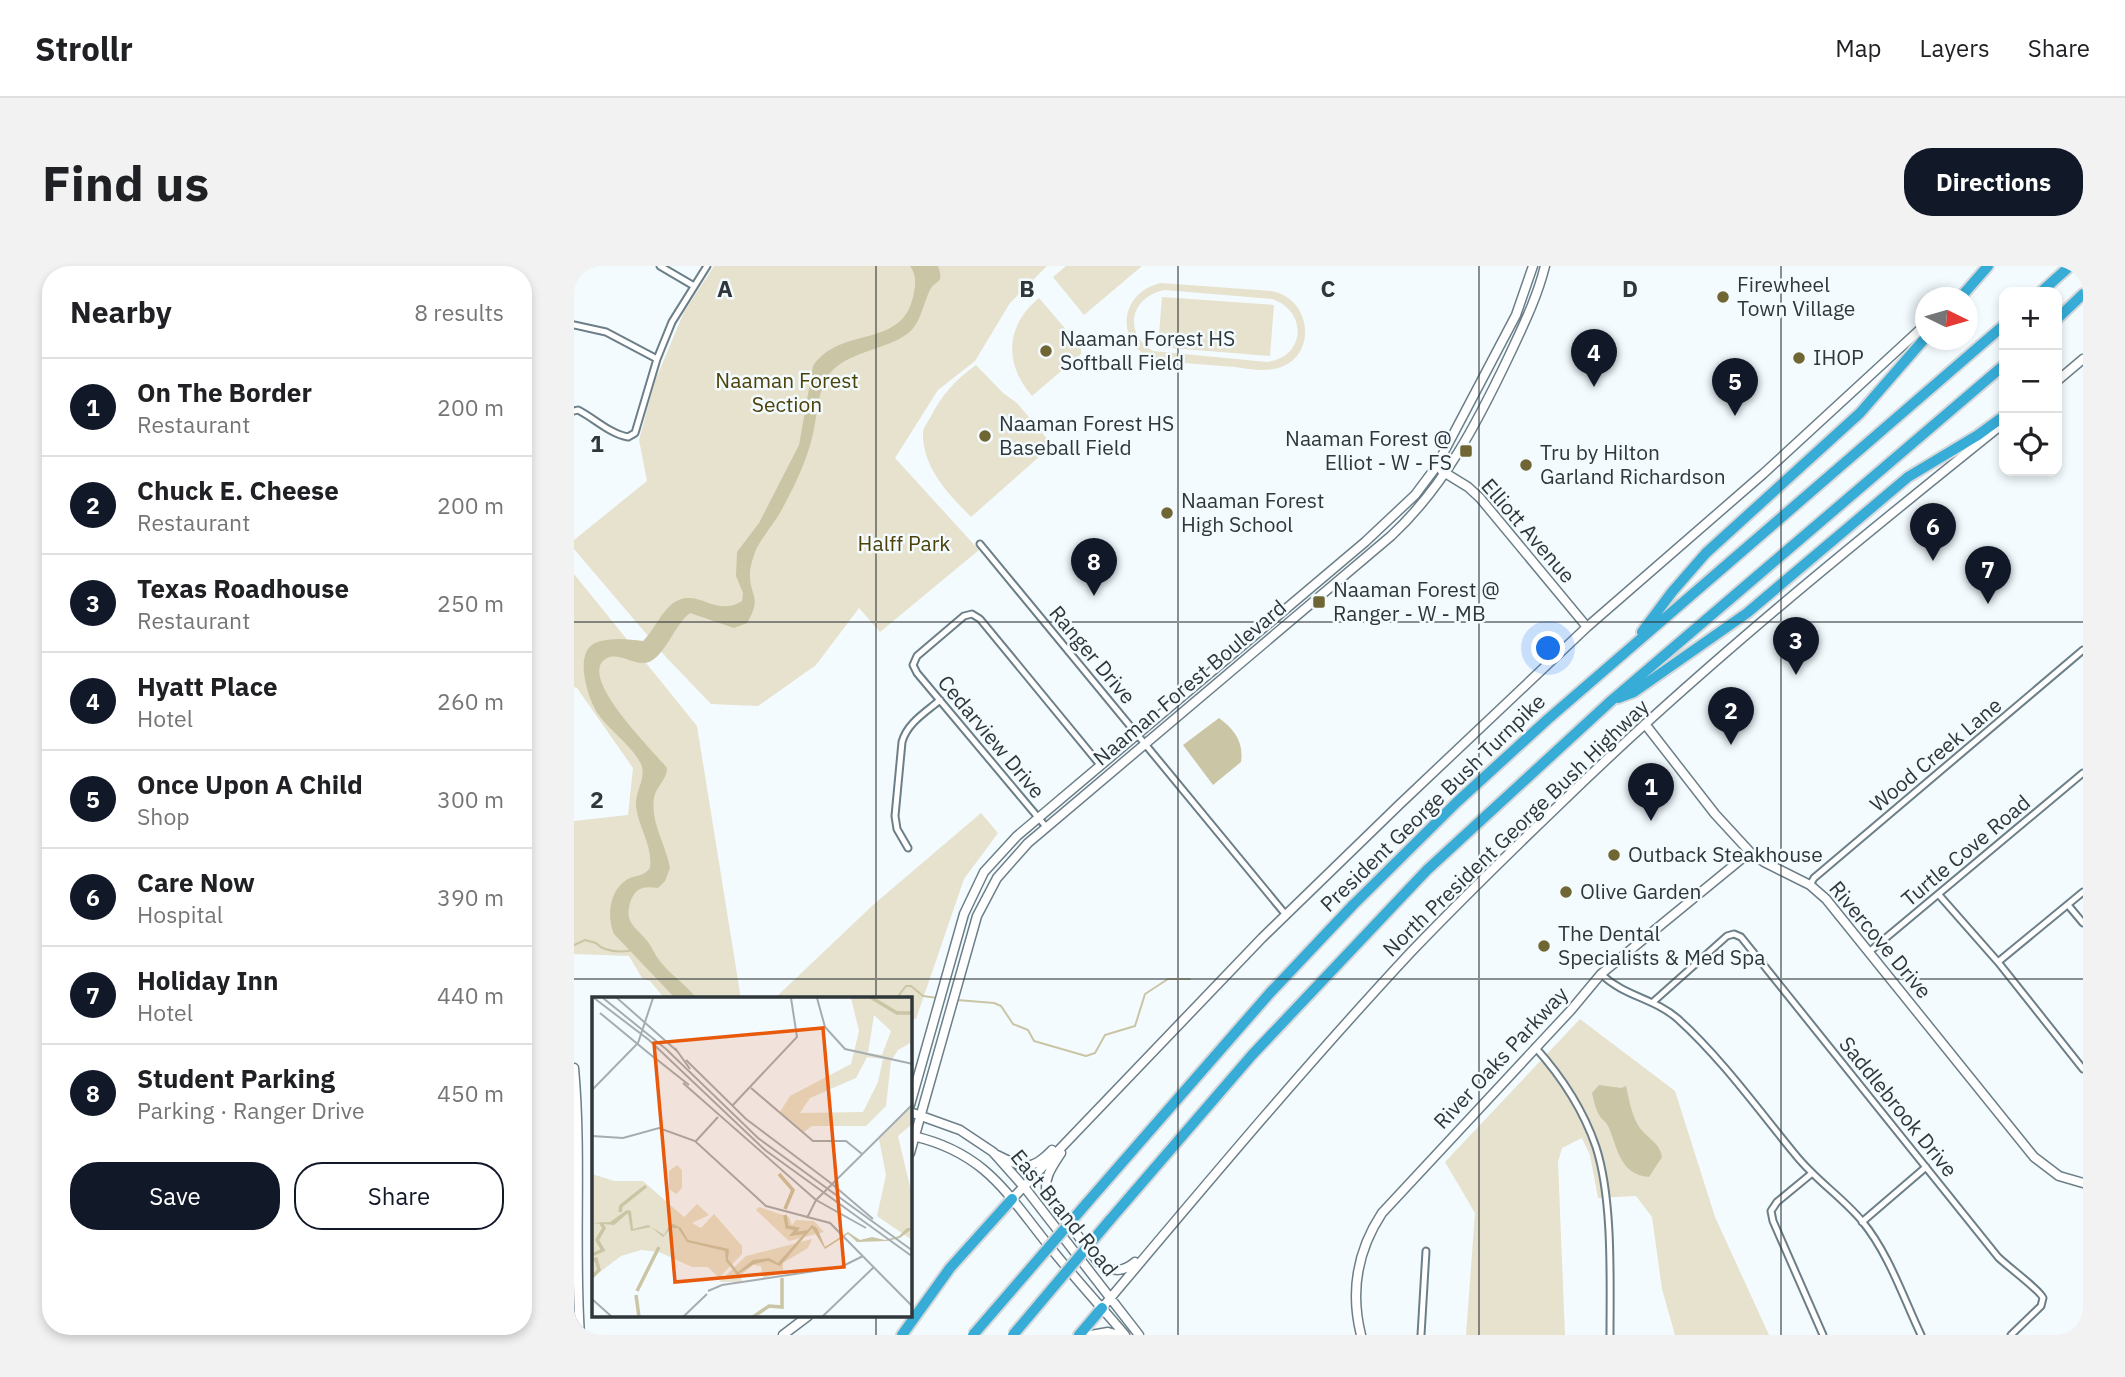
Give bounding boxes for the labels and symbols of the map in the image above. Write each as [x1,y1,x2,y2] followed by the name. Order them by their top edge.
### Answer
[1737,270,1855,322] place label: Firewheel Town Village
[717,273,733,303] text: A
[1019,273,1035,303] text: B
[1321,273,1336,303] text: C
[1622,273,1638,303] text: D
[1915,287,1978,350] north arrow
[1715,289,1731,305] marker: Firewheel Town Village
[1060,324,1235,376] place label: Naaman Forest HS Softball Field
[1571,329,1617,387] pin: 4
[1038,343,1054,359] marker: Naaman Forest HS Softball Field
[1813,343,1864,371] place label: IHOP
[1791,350,1807,366] marker: IHOP
[1712,358,1758,416] pin: 5
[715,366,859,418] park label: Naaman Forest Section
[999,409,1174,461] place label: Naaman Forest HS Baseball Field
[1285,424,1452,476] place label: Naaman Forest @ Elliot - W - FS
[590,428,604,458] text: 1
[977,428,993,444] marker: Naaman Forest HS Baseball Field
[1540,438,1726,490] place label: Tru by Hilton Garland Richardson
[1458,443,1474,459] marker: Naaman Forest @ Elliot - W - FS
[1518,457,1534,473] marker: Tru by Hilton Garland Richardson
[1475,472,1582,589] street label: Elliott Avenue
[1181,486,1324,538] place label: Naaman Forest High School
[1910,503,1956,561] pin: 6
[1159,505,1175,521] marker: Naaman Forest High School
[858,529,950,557] park label: Halff Park
[1071,538,1117,596] pin: 8
[1965,546,2011,604] pin: 7
[1333,575,1500,627] place label: Naaman Forest @ Ranger - W - MB
[1087,593,1292,771] street label: Naaman Forest Boulevard
[1311,594,1327,610] marker: Naaman Forest @ Ranger - W - MB
[1043,599,1142,709] street label: Ranger Drive
[1773,617,1819,675] pin: 3
[1531,631,1565,665] your location
[932,669,1052,804] street label: Cedarview Drive
[1314,687,1551,917] street label: President George Bush Turnpike
[1708,687,1754,745] pin: 2
[1864,691,2007,818] street label: Wood Creek Lane
[1376,692,1655,962] street label: North President George Bush Highway
[1628,763,1674,821] pin: 1
[590,784,604,814] text: 2
[1895,788,2036,912] street label: Turtle Cove Road
[1628,840,1823,868] place label: Outback Steakhouse
[1606,847,1622,863] marker: Outback Steakhouse
[1823,875,1938,1004] street label: Rivercove Drive
[1580,877,1702,905] place label: Olive Garden
[1558,884,1574,900] marker: Olive Garden
[1558,919,1765,971] place label: The Dental Specialists & Med Spa
[1536,938,1552,954] marker: The Dental Specialists & Med Spa
[1427,980,1574,1135] street label: River Oaks Parkway
[592,997,912,1318] inset map
[1833,1030,1964,1182] street label: Saddlebrook Drive
[1005,1143,1125,1282] street label: East Brand Road

